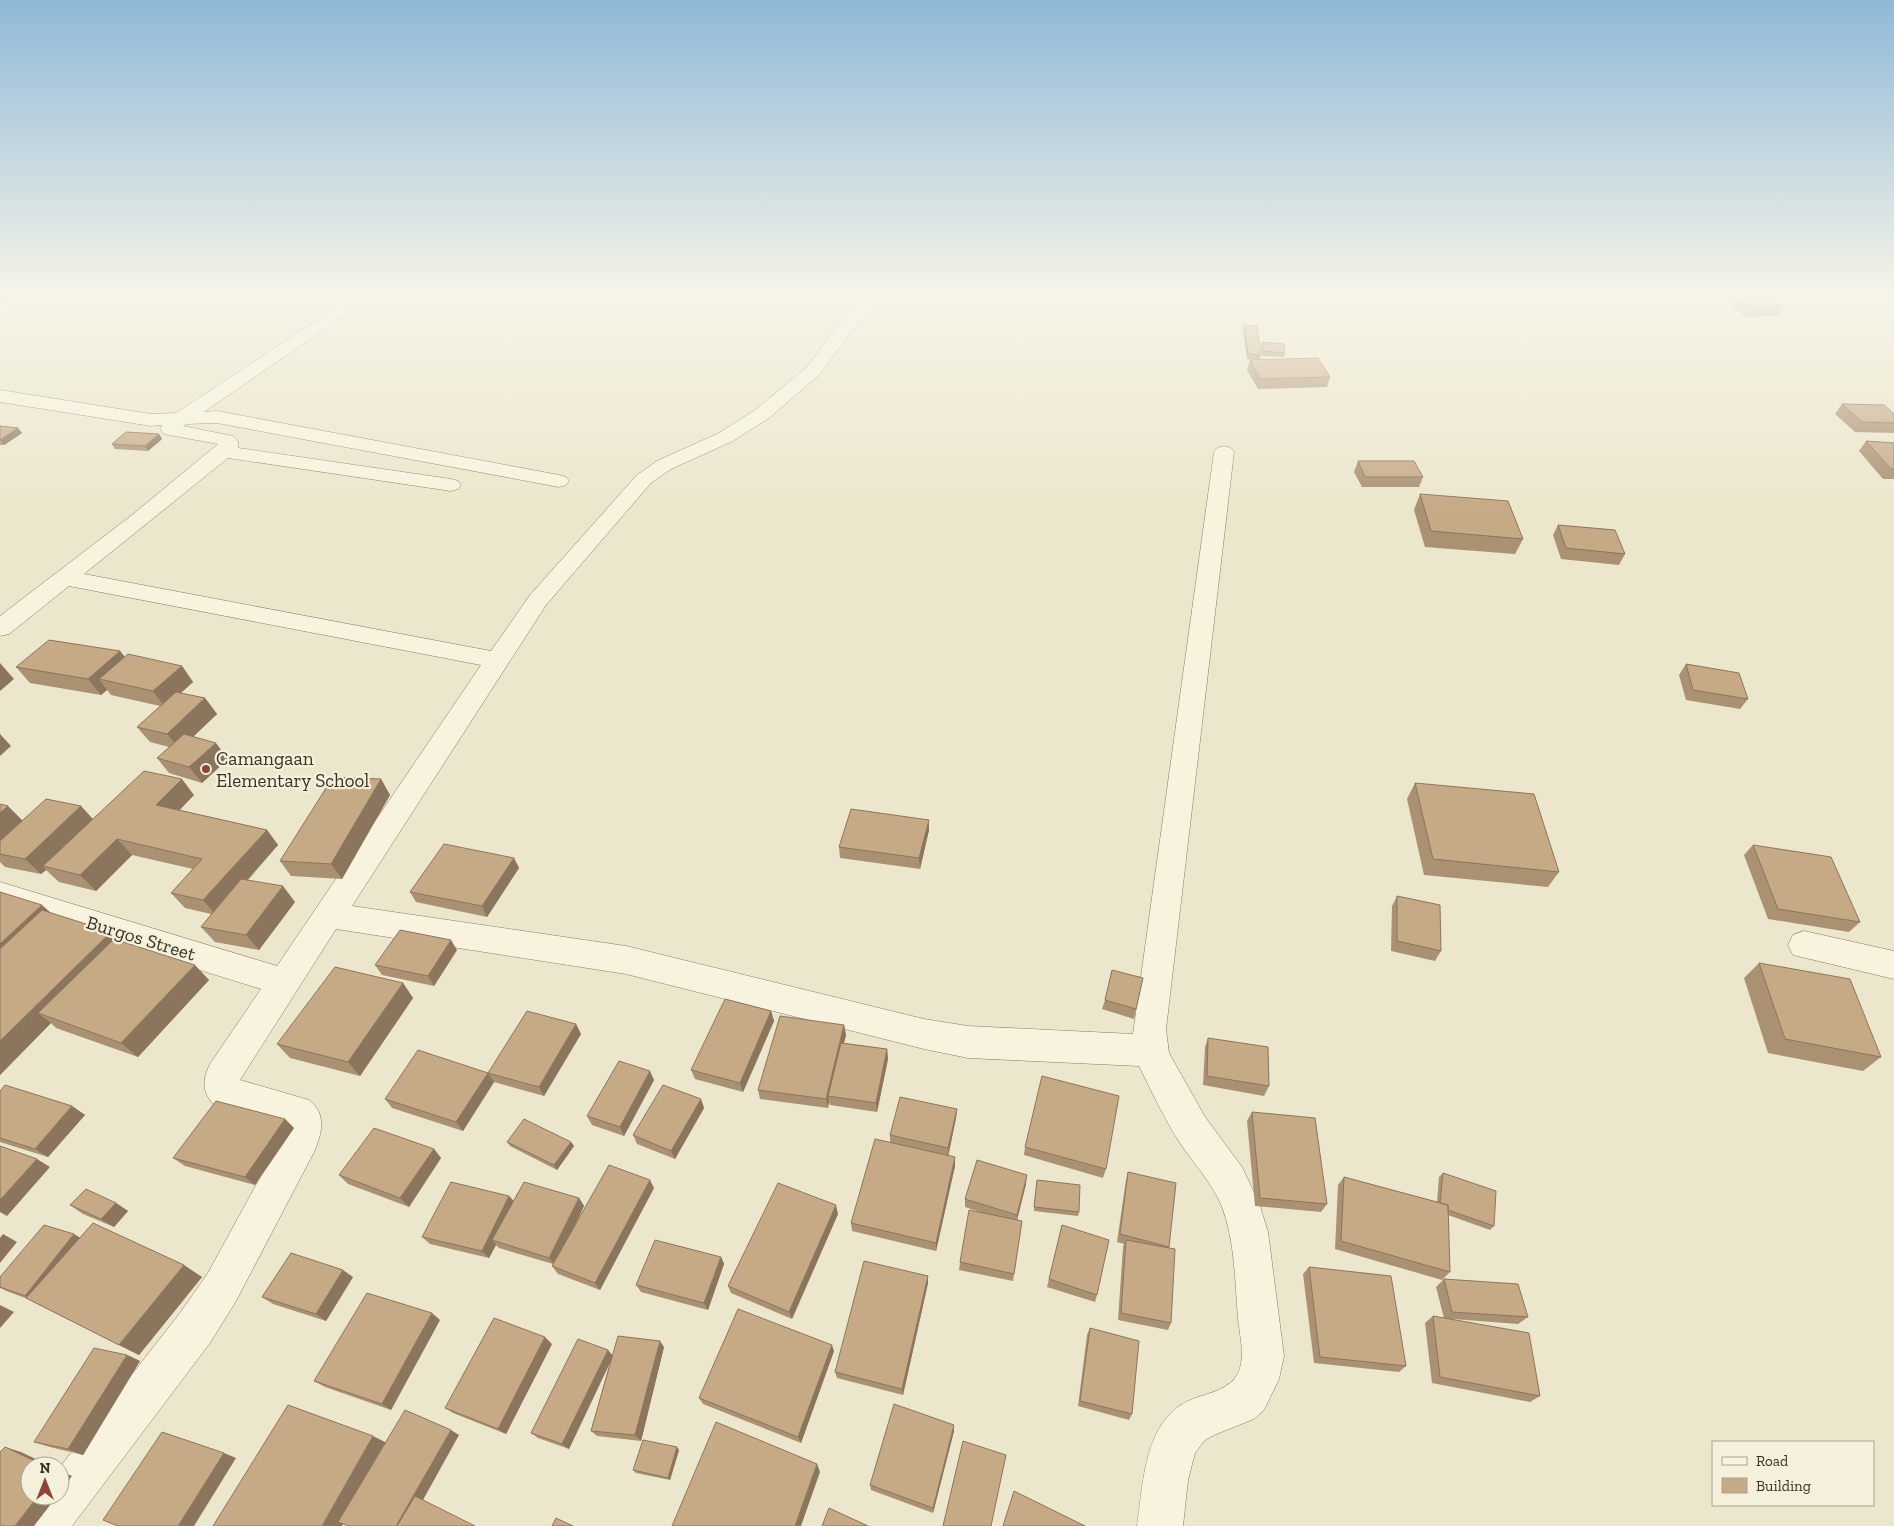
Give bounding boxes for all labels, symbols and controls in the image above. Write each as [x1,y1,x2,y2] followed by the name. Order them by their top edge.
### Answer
[216,747,369,792] place label: Camangaan Elementary School
[200,763,212,775] marker: Camangaan Elementary School
[84,910,198,966] street label: Burgos Street
[1712,1441,1874,1506] legend
[1756,1452,1789,1470] text: Road
[20,1456,70,1506] north arrow
[40,1460,51,1477] text: N
[1756,1477,1811,1495] text: Building

